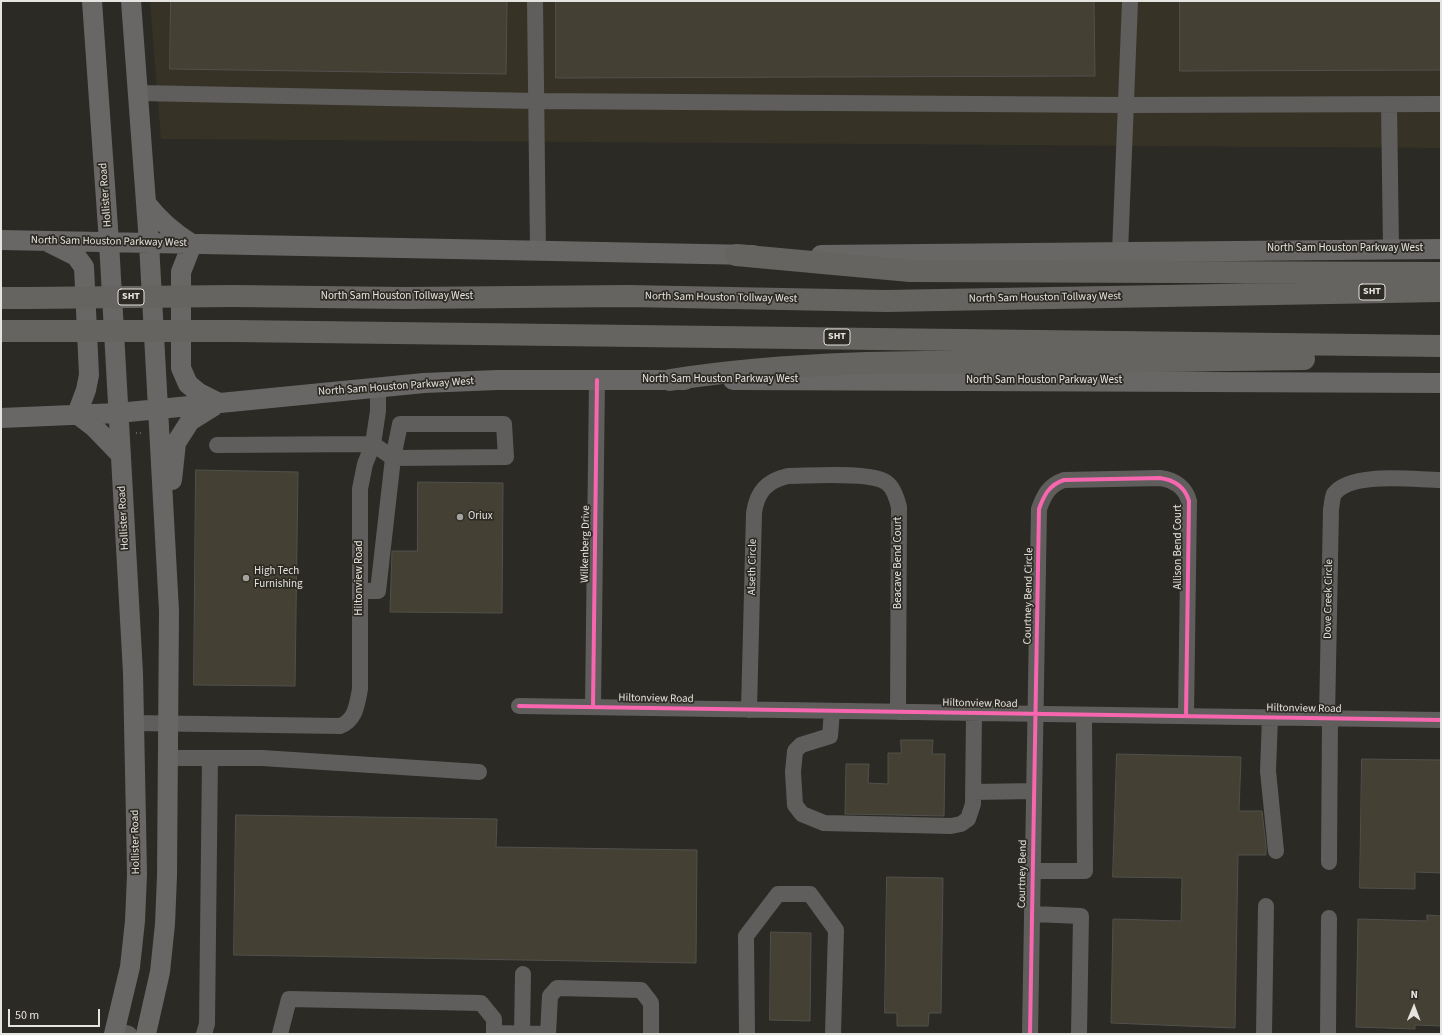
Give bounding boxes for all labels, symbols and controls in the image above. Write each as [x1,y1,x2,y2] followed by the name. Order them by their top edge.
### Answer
[97,162,115,228] street label: Hollister Road
[31,234,187,250] street label: North Sam Houston Parkway West
[1267,242,1423,256] street label: North Sam Houston Parkway West
[1359,284,1385,300] road number: SHT
[118,289,144,305] road number: SHT
[321,290,473,304] street label: North Sam Houston Tollway West
[645,290,797,306] street label: North Sam Houston Tollway West
[969,290,1121,306] street label: North Sam Houston Tollway West
[824,329,850,345] road number: SHT
[642,373,798,387] street label: North Sam Houston Parkway West
[966,374,1122,388] street label: North Sam Houston Parkway West
[318,375,474,399] street label: North Sam Houston Parkway West
[116,485,132,551] street label: Hollister Road
[1172,504,1186,590] street label: Allison Bend Court
[579,505,593,583] street label: Wilkenberg Drive
[468,510,493,524] place label: Oriux
[455,512,465,522] marker: Oriux
[892,517,906,609] street label: Beacave Bend Court
[746,539,760,595] street label: Alseth Circle
[353,540,367,616] street label: Hiltonview Road
[1022,547,1036,645] street label: Courtney Bend Circle
[1322,559,1336,639] street label: Dove Creek Circle
[254,565,303,591] place label: High Tech Furnishing
[241,573,251,583] marker: High Tech Furnishing
[618,692,694,706] street label: Hiltonview Road
[942,697,1018,711] street label: Hiltonview Road
[1266,702,1342,716] street label: Hiltonview Road
[129,810,143,874] street label: Hollister Road
[1016,840,1030,908] street label: Courtney Bend
[1394,987,1434,1027] north arrow
[1410,987,1418,1002] text: N
[10,1001,102,1027] scale bar
[15,1007,39,1024] text: 50 m

